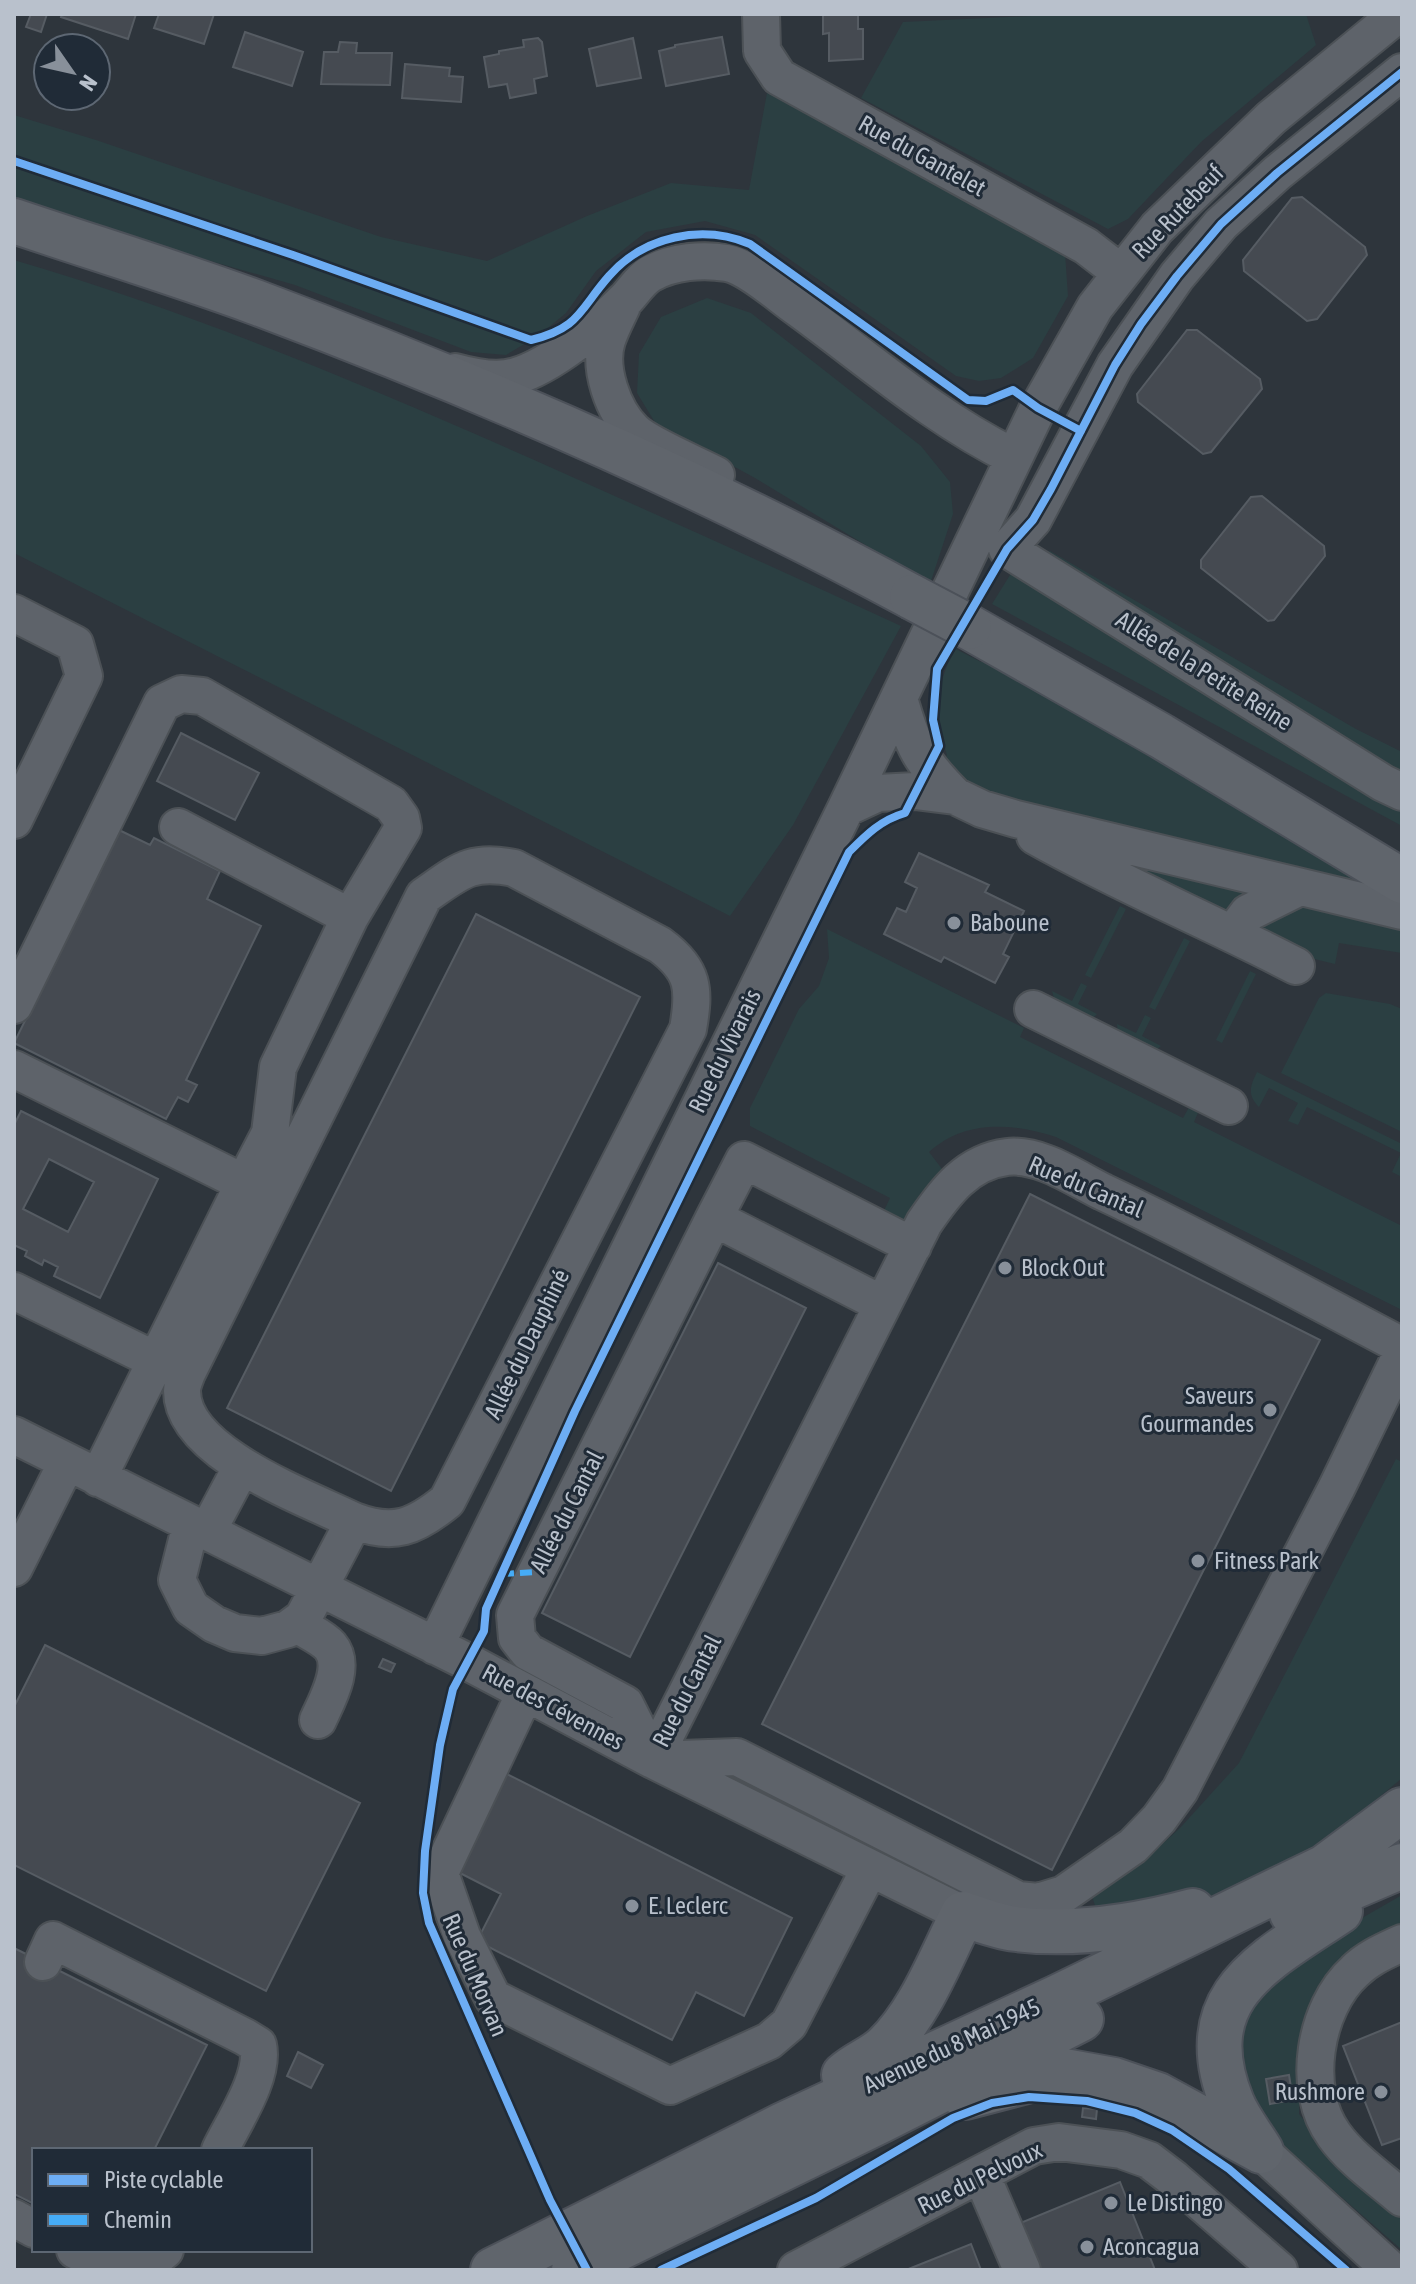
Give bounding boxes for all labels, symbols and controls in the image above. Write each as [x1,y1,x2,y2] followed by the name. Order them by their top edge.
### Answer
[32,32,112,112] north arrow
[74,71,103,96] text: N
[854,110,991,202] street label: Rue du Gantelet
[1126,159,1229,264] street label: Rue Rutebeuf
[1111,606,1297,736] street label: Allée de la Petite Reine
[970,909,1049,936] place label: Baboune
[945,914,963,932] marker: Baboune
[683,985,766,1117] street label: Rue du Vivarais
[1025,1150,1148,1223] street label: Rue du Cantal
[1021,1254,1105,1281] place label: Block Out
[996,1259,1014,1277] marker: Block Out
[479,1265,574,1423] street label: Allée du Dauphiné
[1141,1382,1254,1437] place label: Saveurs Gourmandes
[1261,1401,1279,1419] marker: Saveurs Gourmandes
[524,1446,609,1577] street label: Allée du Cantal
[1214,1547,1319,1574] place label: Fitness Park
[1189,1552,1207,1570] marker: Fitness Park
[647,1630,727,1751] street label: Rue du Cantal
[478,1658,629,1755] street label: Rue des Cévennes
[648,1892,728,1919] place label: E. Leclerc
[623,1897,641,1915] marker: E. Leclerc
[437,1909,513,2040] street label: Rue du Morvan
[859,1993,1044,2098] street label: Avenue du 8 Mai 1945
[1275,2078,1365,2105] place label: Rushmore
[1372,2083,1390,2101] marker: Rushmore
[913,2136,1047,2219] street label: Rue du Pelvoux
[32,2148,312,2252] legend
[104,2166,223,2193] text: Piste cyclable
[1127,2189,1223,2216] place label: Le Distingo
[1102,2194,1120,2212] marker: Le Distingo
[104,2206,172,2233] text: Chemin
[1103,2233,1200,2260] place label: Aconcagua
[1078,2238,1096,2256] marker: Aconcagua

